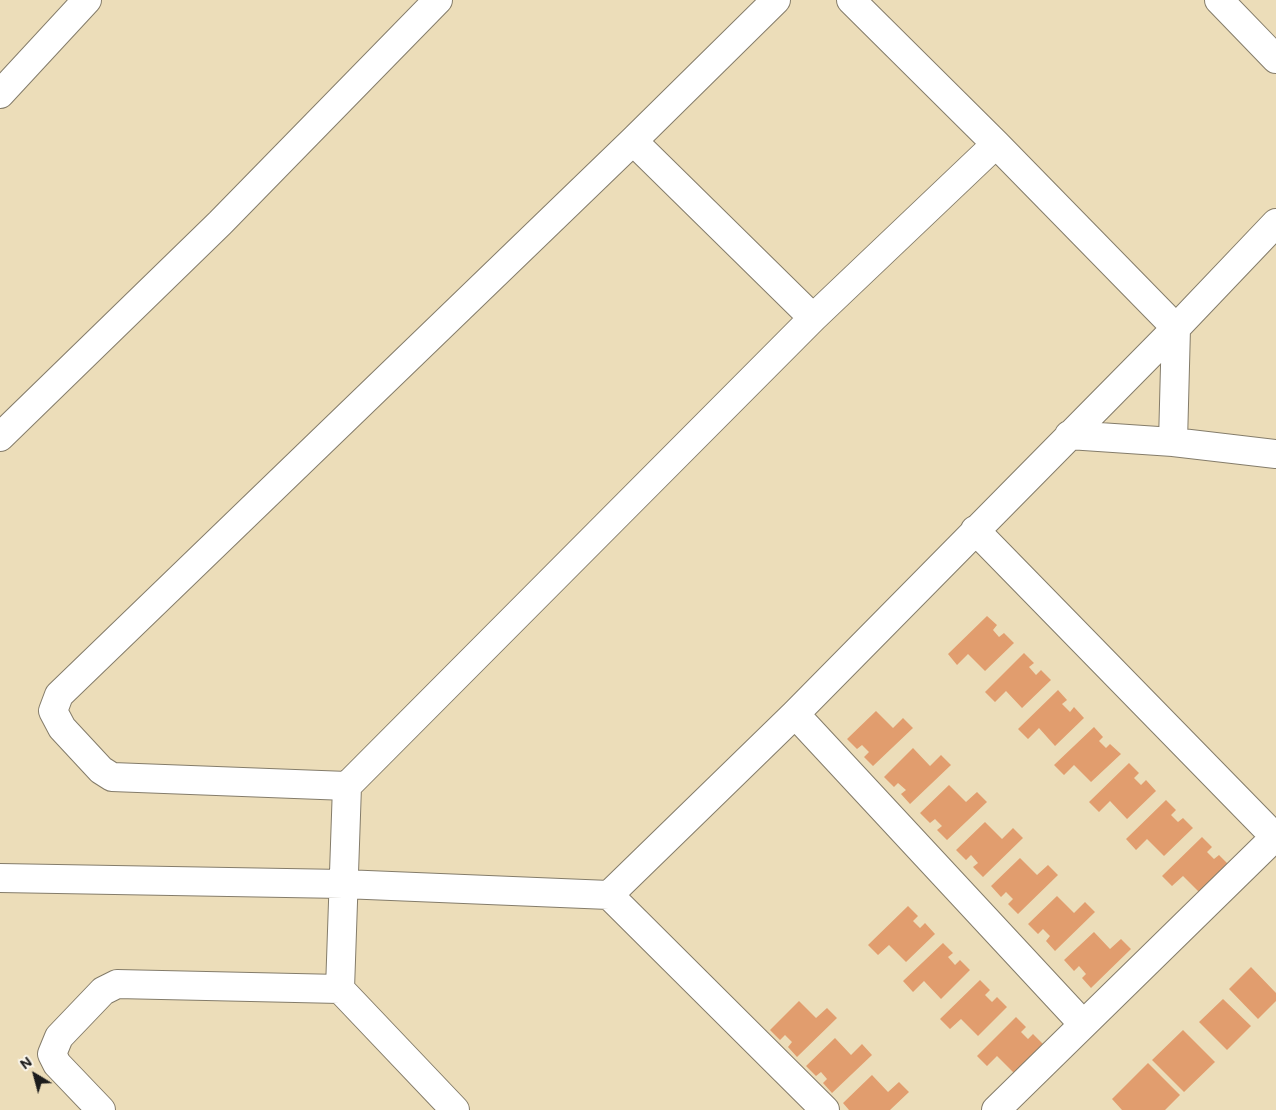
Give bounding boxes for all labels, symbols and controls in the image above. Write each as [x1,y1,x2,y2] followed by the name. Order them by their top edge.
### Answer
[10,1050,60,1100] north arrow
[16,1052,36,1073] text: N

